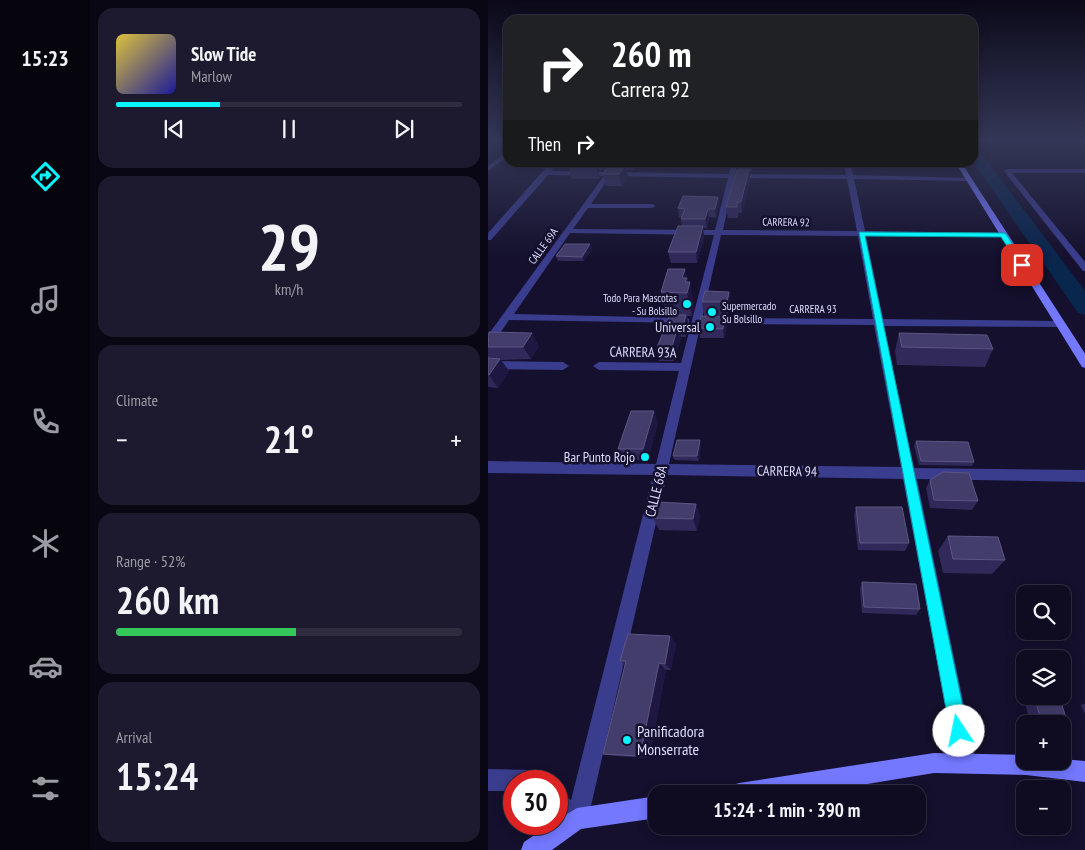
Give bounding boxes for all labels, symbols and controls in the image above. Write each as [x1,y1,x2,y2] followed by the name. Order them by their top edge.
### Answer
[611,31,692,77] text: 260 m
[528,35,593,100] icon: right
[191,42,256,66] text: Slow Tide
[21,44,69,72] text: 15:23
[191,66,232,86] text: Marlow
[611,75,690,103] text: Carrera 92
[160,115,188,143] icon: previous
[275,115,303,143] icon: pause
[390,115,418,143] icon: next
[571,130,599,158] icon: right
[528,132,561,156] text: Then
[28,159,63,194] icon: directions
[258,204,320,288] text: 29
[762,215,810,229] street label: CARRERA 92
[525,225,561,267] street label: CALLE 69A
[1001,244,1043,286] pin
[1008,251,1036,279] icon: arrive
[275,279,303,299] text: km/h
[28,282,63,317] icon: music
[603,291,677,318] place label: Todo Para Mascotas - Su Bolsillo
[681,298,693,310] marker: Todo Para Mascotas - Su Bolsillo
[722,299,777,326] place label: Supermercado Su Bolsillo
[789,302,837,316] street label: CARRERA 93
[706,306,718,318] marker: Supermercado Su Bolsillo
[655,318,701,336] place label: Universal
[704,321,716,333] marker: Universal
[609,342,677,362] street label: CARRERA 93A
[116,390,158,410] text: Climate
[28,404,63,439] icon: phone
[264,414,314,463] text: 21°
[116,421,128,458] text: −
[450,421,462,458] text: +
[564,448,635,466] place label: Bar Punto Rojo
[639,451,651,463] marker: Bar Punto Rojo
[757,461,818,481] street label: CARRERA 94
[641,463,671,519] street label: CALLE 68A
[28,526,63,561] icon: climate
[116,551,185,571] text: Range · 52%
[116,575,219,624] text: 260 km
[1016,585,1071,835] map controls
[1016,585,1071,640] button: search
[28,649,63,684] icon: car
[1016,650,1071,705] button: layers
[932,704,984,756] position arrow
[1016,715,1071,770] button: +
[637,721,704,759] place label: Panificadora Monserrate
[116,727,152,747] text: Arrival
[621,734,633,746] marker: Panificadora Monserrate
[116,751,198,800] text: 15:24
[503,770,568,835] speed limit sign: 30
[28,771,63,806] icon: filters
[1016,780,1071,835] button: −
[714,798,860,822] text: 15:24 · 1 min · 390 m

